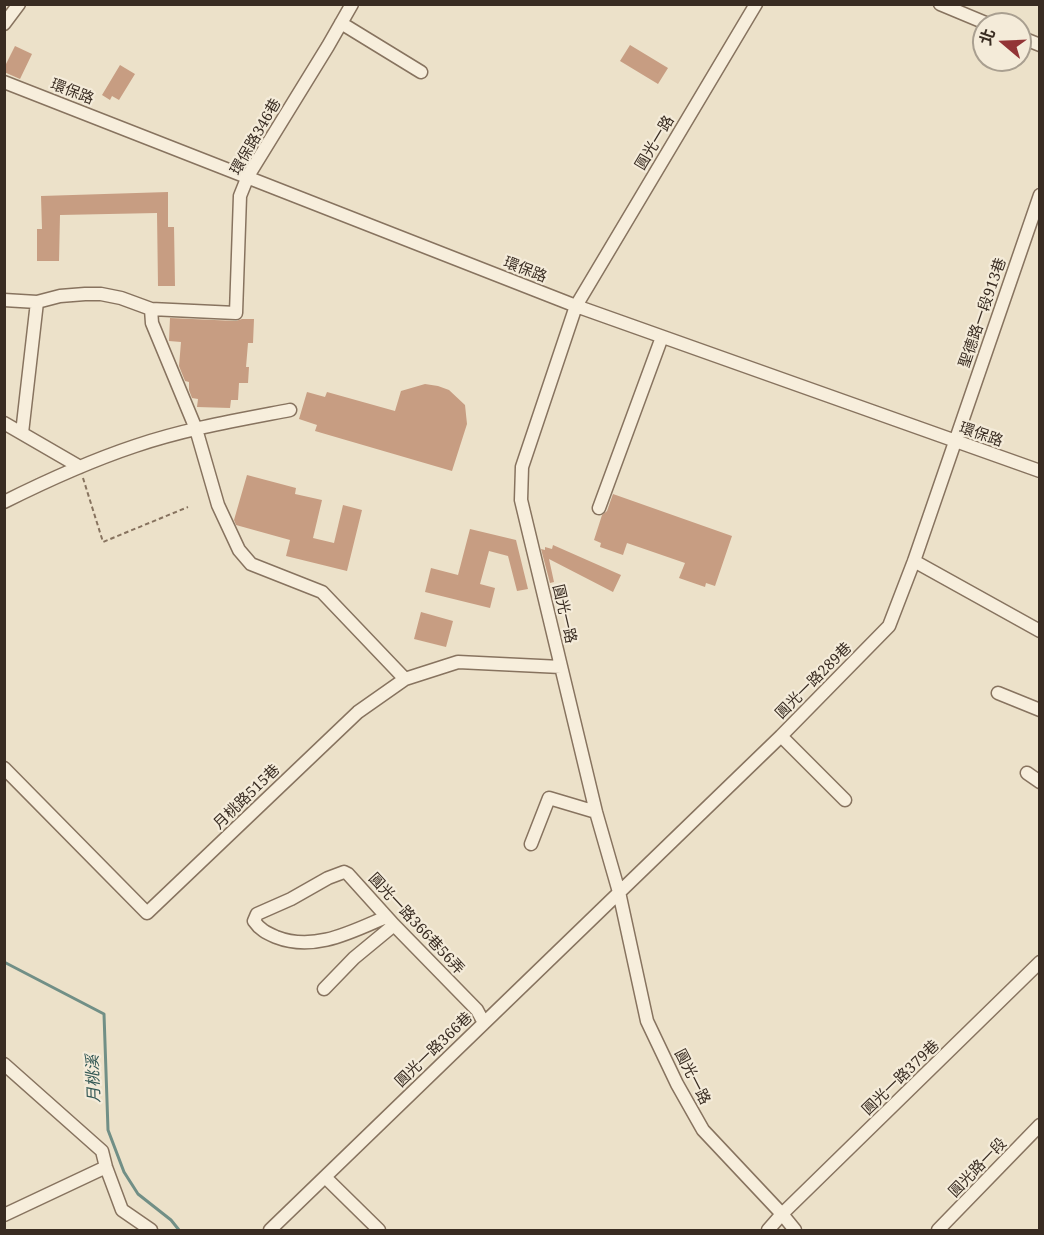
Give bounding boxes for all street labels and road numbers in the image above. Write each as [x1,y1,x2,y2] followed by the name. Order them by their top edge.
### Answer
[48,76,96,108] street label: 環保路
[227,96,285,178] street label: 環保路346巷
[632,113,678,173] street label: 圓光一路
[501,254,549,286] street label: 環保路
[956,256,1010,370] street label: 聖德路一段913巷
[957,419,1005,451] street label: 環保路
[548,583,580,645] street label: 圓光一路
[772,639,856,723] street label: 圓光一路289巷
[210,761,284,833] street label: 月桃路515巷
[364,870,468,978] street label: 圓光一路366巷56弄
[392,1009,476,1091] street label: 圓光一路366巷
[859,1037,943,1119] street label: 圓光一路379巷
[670,1046,714,1108] street label: 圓光一路
[945,1135,1011,1201] street label: 圓光路一段

